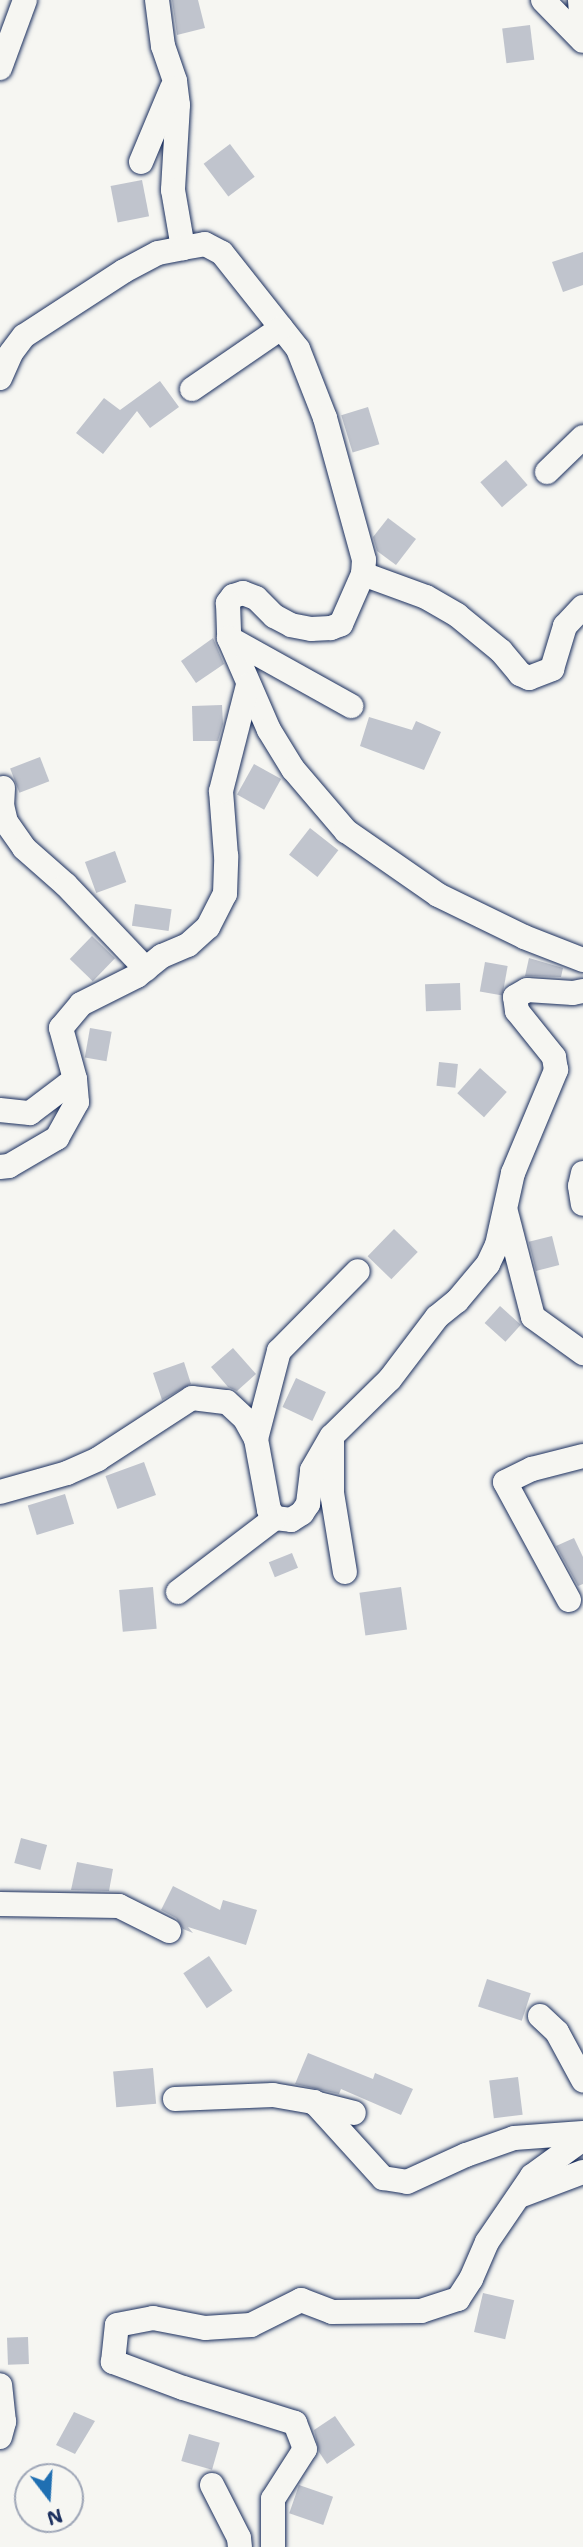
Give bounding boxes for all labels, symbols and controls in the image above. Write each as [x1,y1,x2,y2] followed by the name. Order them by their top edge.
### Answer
[14,2463,84,2533] north arrow
[44,2502,66,2531] text: N

